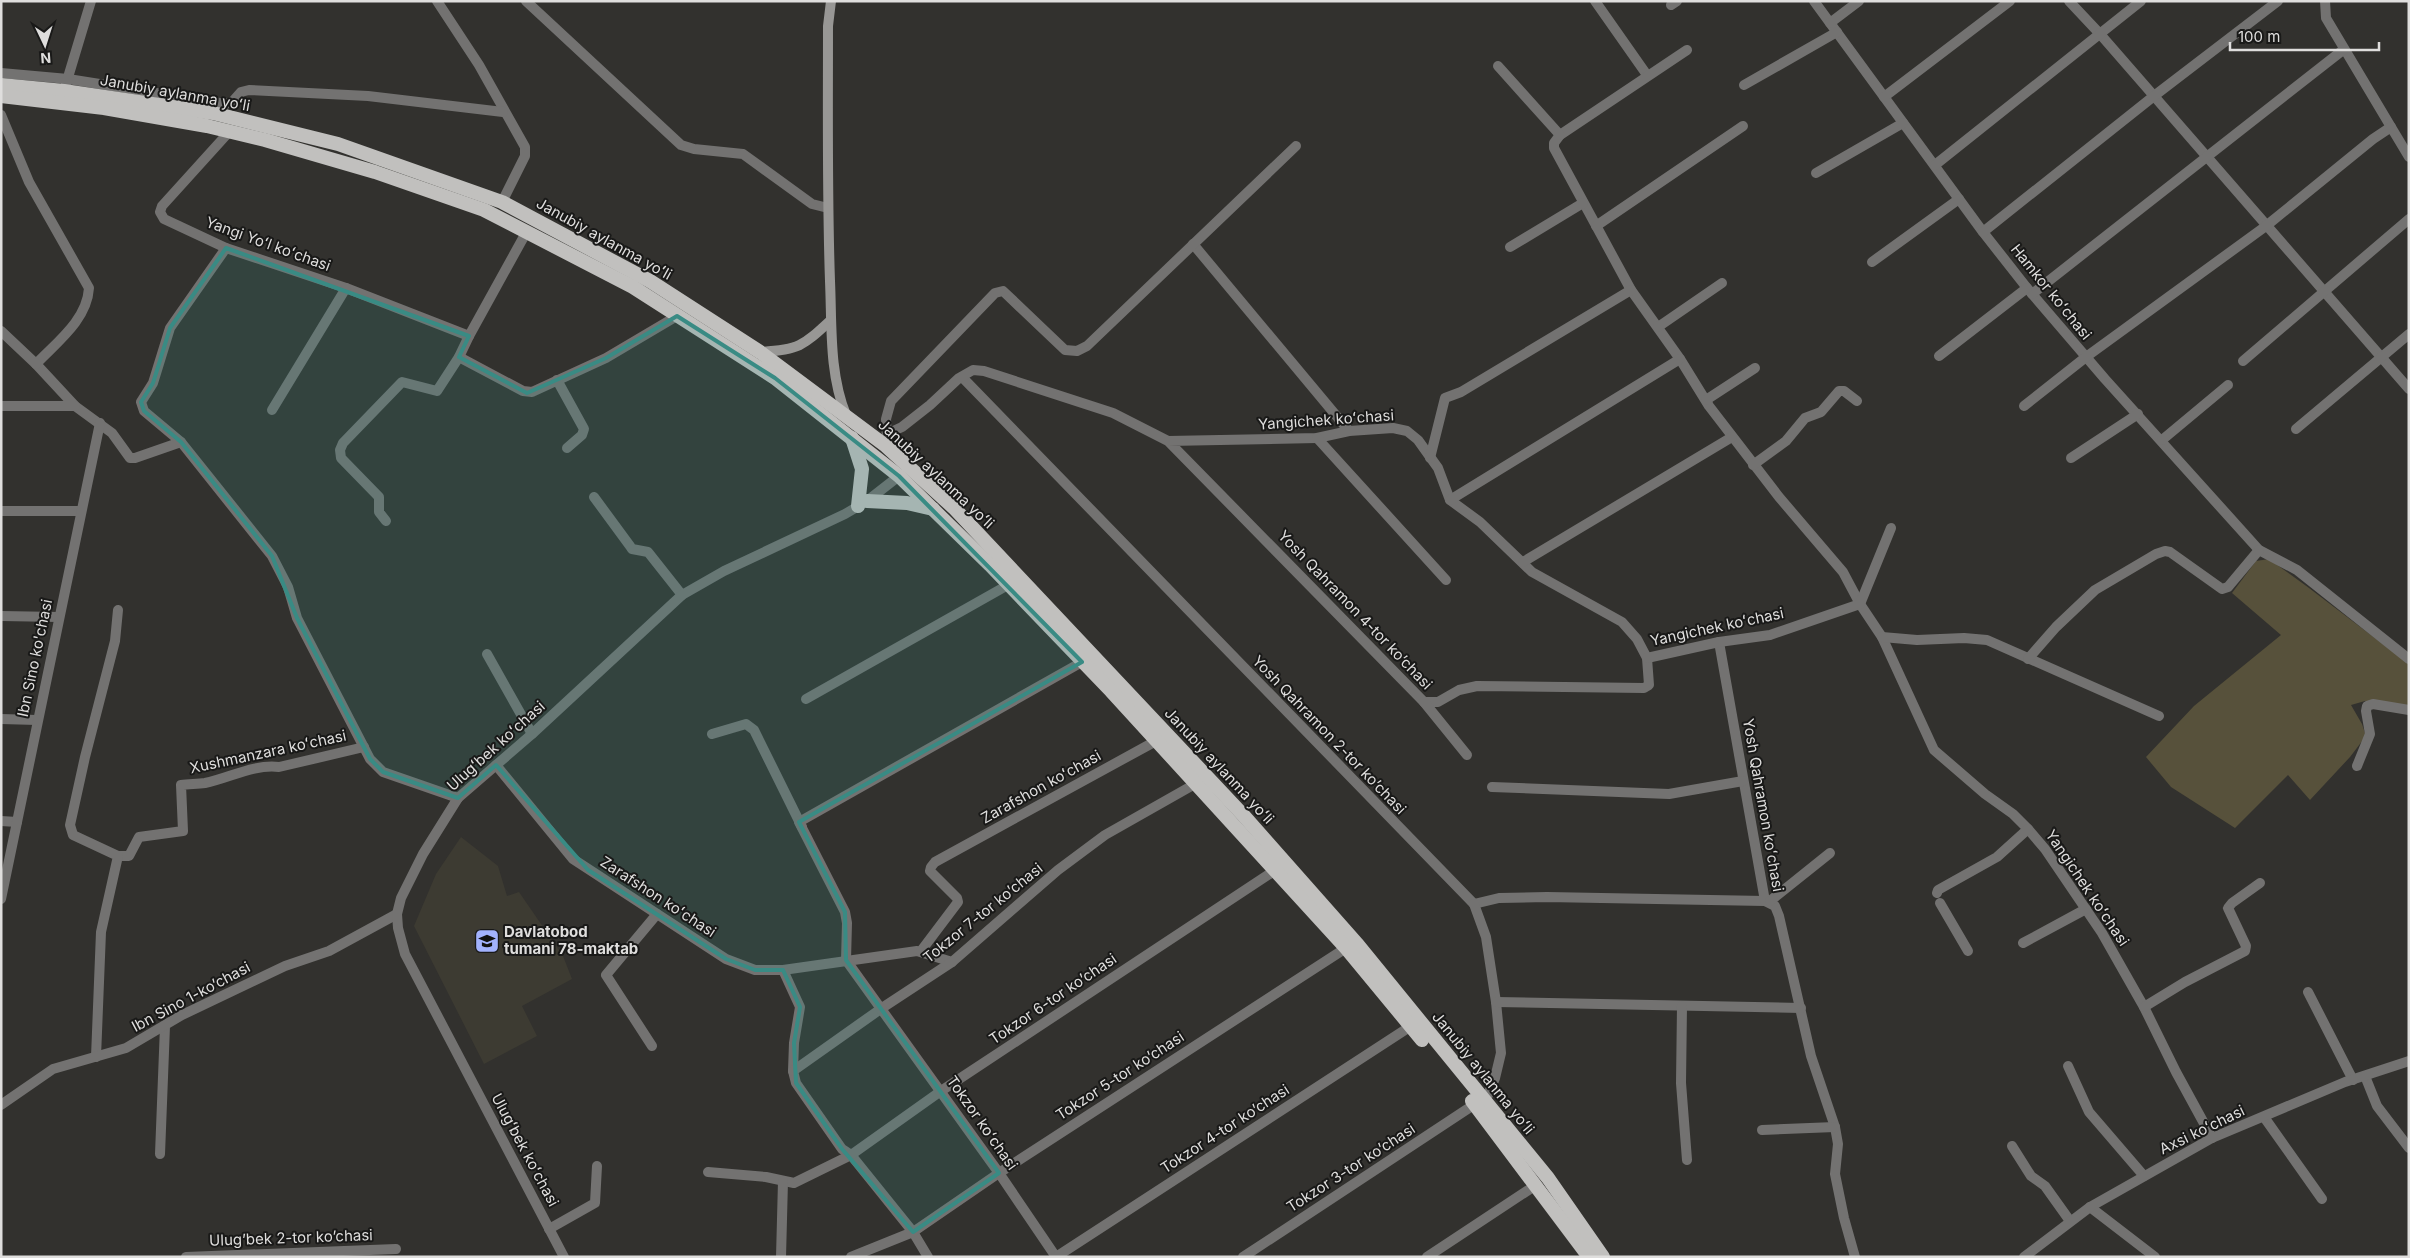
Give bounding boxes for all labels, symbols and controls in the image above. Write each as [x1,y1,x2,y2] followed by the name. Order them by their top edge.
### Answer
[20,20,70,70] north arrow
[2230,20,2379,52] scale bar
[2238,27,2280,46] text: 100 m
[40,50,52,67] text: N
[99,70,252,115] street label: Janubiy aylanma yoʻli
[533,193,675,284] street label: Janubiy aylanma yoʻli
[203,212,333,275] street label: Yangi Yoʻl koʻchasi
[2007,240,2096,343] street label: Hamkor koʻchasi
[1257,405,1395,434] street label: Yangichek koʻchasi
[874,415,998,532] street label: Janubiy aylanma yoʻli
[1274,526,1437,693] street label: Yosh Qahramon 4-tor koʼchasi
[13,597,56,719] street label: Ibn Sino ko'chasi
[1648,603,1785,650] street label: Yangichek koʻchasi
[1248,651,1410,818] street label: Yosh Qahramon 2-tor koʼchasi
[443,697,549,795] street label: Ulugʻbek koʻchasi
[1161,704,1278,828] street label: Janubiy aylanma yoʻli
[1739,717,1788,893] street label: Yosh Qahramon koʻchasi
[188,726,348,777] street label: Xushmanzara koʻchasi
[977,746,1104,827] street label: Zarafshon koʻchasi
[2041,826,2133,949] street label: Yangichek koʻchasi
[597,852,720,941] street label: Zarafshon koʻchasi
[919,858,1046,967] street label: Tokzor 7-tor koʼchasi
[504,922,638,958] place label: Davlatobod tumani 78-maktab
[474,928,500,954] school or university icon: Davlatobod tumani 78-maktab
[985,949,1120,1048] street label: Tokzor 6-tor koʼchasi
[128,957,253,1036] street label: Ibn Sino 1-koʼchasi
[1428,1008,1539,1138] street label: Janubiy aylanma yoʻli
[1052,1027,1187,1124] street label: Tokzor 5-tor koʼchasi
[943,1072,1022,1174] street label: Tokzor koʻchasi
[1157,1080,1293,1177] street label: Tokzor 4-tor koʼchasi
[488,1090,563,1210] street label: Ulugʻbek koʻchasi
[2156,1101,2248,1158] street label: Axsi koʻchasi
[1283,1119,1419,1216] street label: Tokzor 3-tor koʼchasi
[209,1225,373,1250] street label: Ulugʼbek 2-tor koʼchasi

